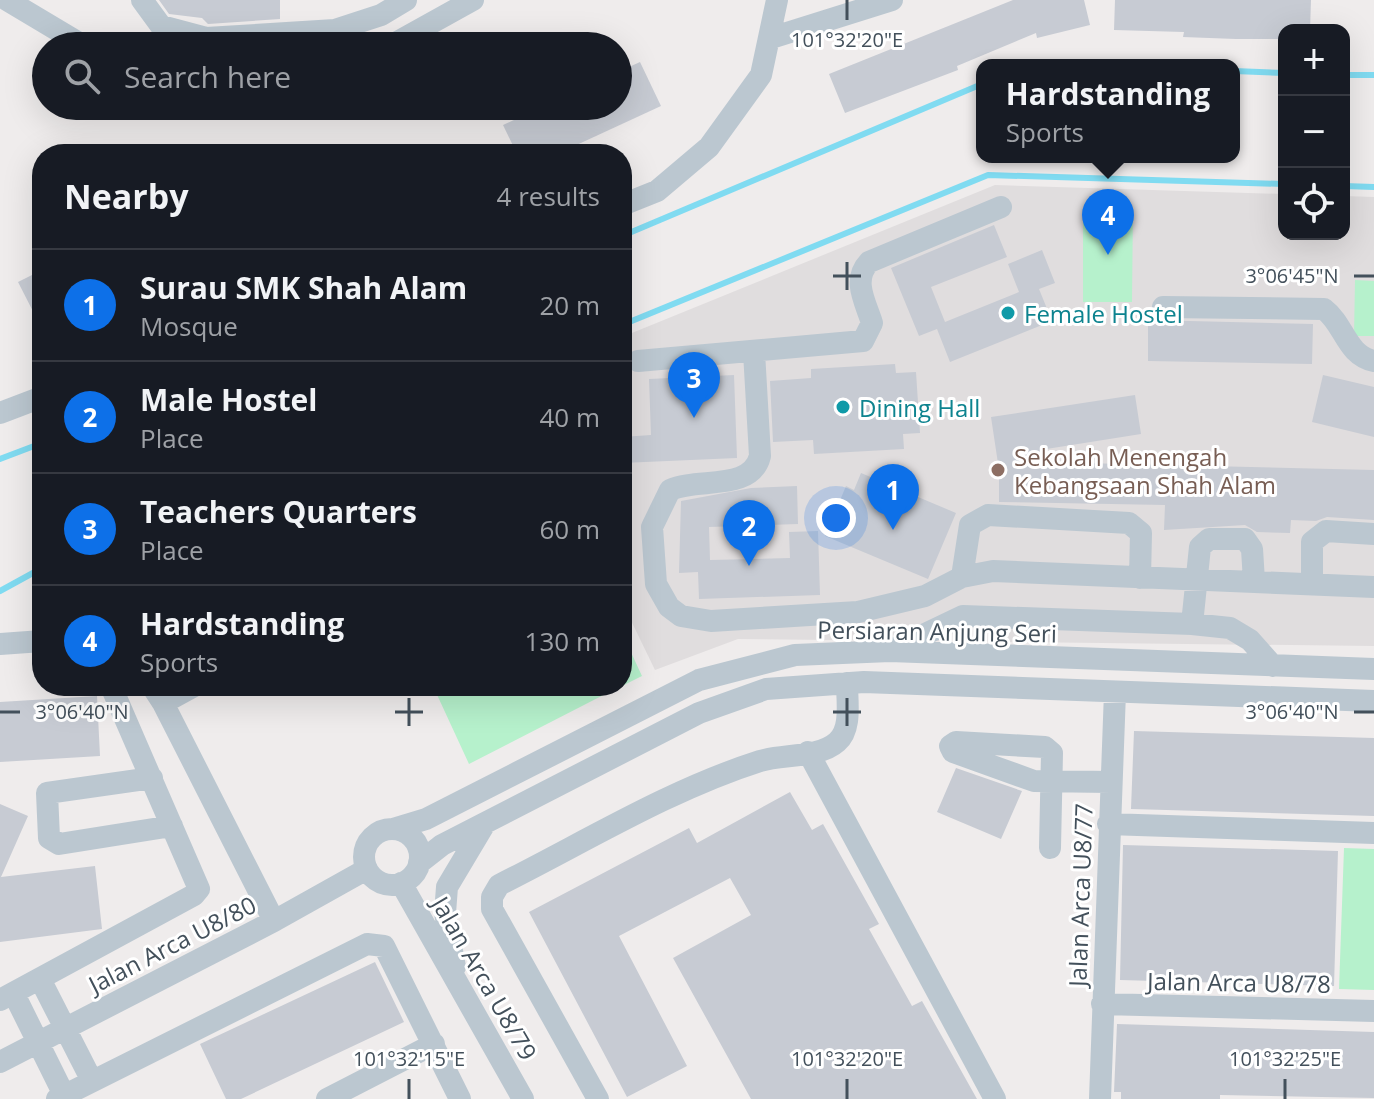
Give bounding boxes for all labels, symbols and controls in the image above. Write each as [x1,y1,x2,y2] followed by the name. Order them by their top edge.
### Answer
[1278,24,1350,240] map controls
[1278,24,1350,96] button: +
[791,26,903,53] text: 101°32'20"E
[32,32,632,120] search box
[60,54,104,98] icon: search
[124,56,291,97] text: Search here
[976,59,1240,163] popup
[1006,73,1210,114] text: Hardstanding
[1278,96,1350,168] button: −
[1006,114,1084,150] text: Sports
[1278,168,1350,240] button: locate
[64,173,189,219] text: Nearby
[497,178,600,214] text: 4 results
[1082,189,1134,255] pin: 4
[1245,262,1339,289] text: 3°06'45"N
[140,267,467,308] text: Surau SMK Shah Alam
[83,287,97,323] text: 1
[539,287,600,323] text: 20 m
[1024,297,1183,330] place label: Female Hostel
[999,304,1017,322] marker: Female Hostel
[140,308,238,344] text: Mosque
[668,352,720,418] pin: 3
[140,379,317,420] text: Male Hostel
[859,391,980,424] place label: Dining Hall
[834,398,852,416] marker: Dining Hall
[83,399,97,435] text: 2
[539,399,600,435] text: 40 m
[140,420,204,456] text: Place
[1014,440,1276,501] place label: Sekolah Menengah Kebangsaan Shah Alam
[989,461,1007,479] marker: Sekolah Menengah Kebangsaan Shah Alam
[867,464,919,530] pin: 1
[140,491,417,532] text: Teachers Quarters
[816,498,856,538] your location
[723,500,775,566] pin: 2
[83,511,97,547] text: 3
[539,511,600,547] text: 60 m
[140,532,204,568] text: Place
[140,603,344,644] text: Hardstanding
[817,612,1057,650] street label: Persiaran Anjung Seri
[83,623,97,659] text: 4
[525,623,600,659] text: 130 m
[140,644,218,680] text: Sports
[35,698,129,725] text: 3°06'40"N
[1245,698,1339,725] text: 3°06'40"N
[1060,803,1100,989] street label: Jalan Arca U8/77
[81,888,261,1001] street label: Jalan Arca U8/80
[424,888,545,1066] street label: Jalan Arca U8/79
[1145,964,1331,1000] street label: Jalan Arca U8/78
[353,1045,465,1072] text: 101°32'15"E
[791,1045,903,1072] text: 101°32'20"E
[1229,1045,1341,1072] text: 101°32'25"E

